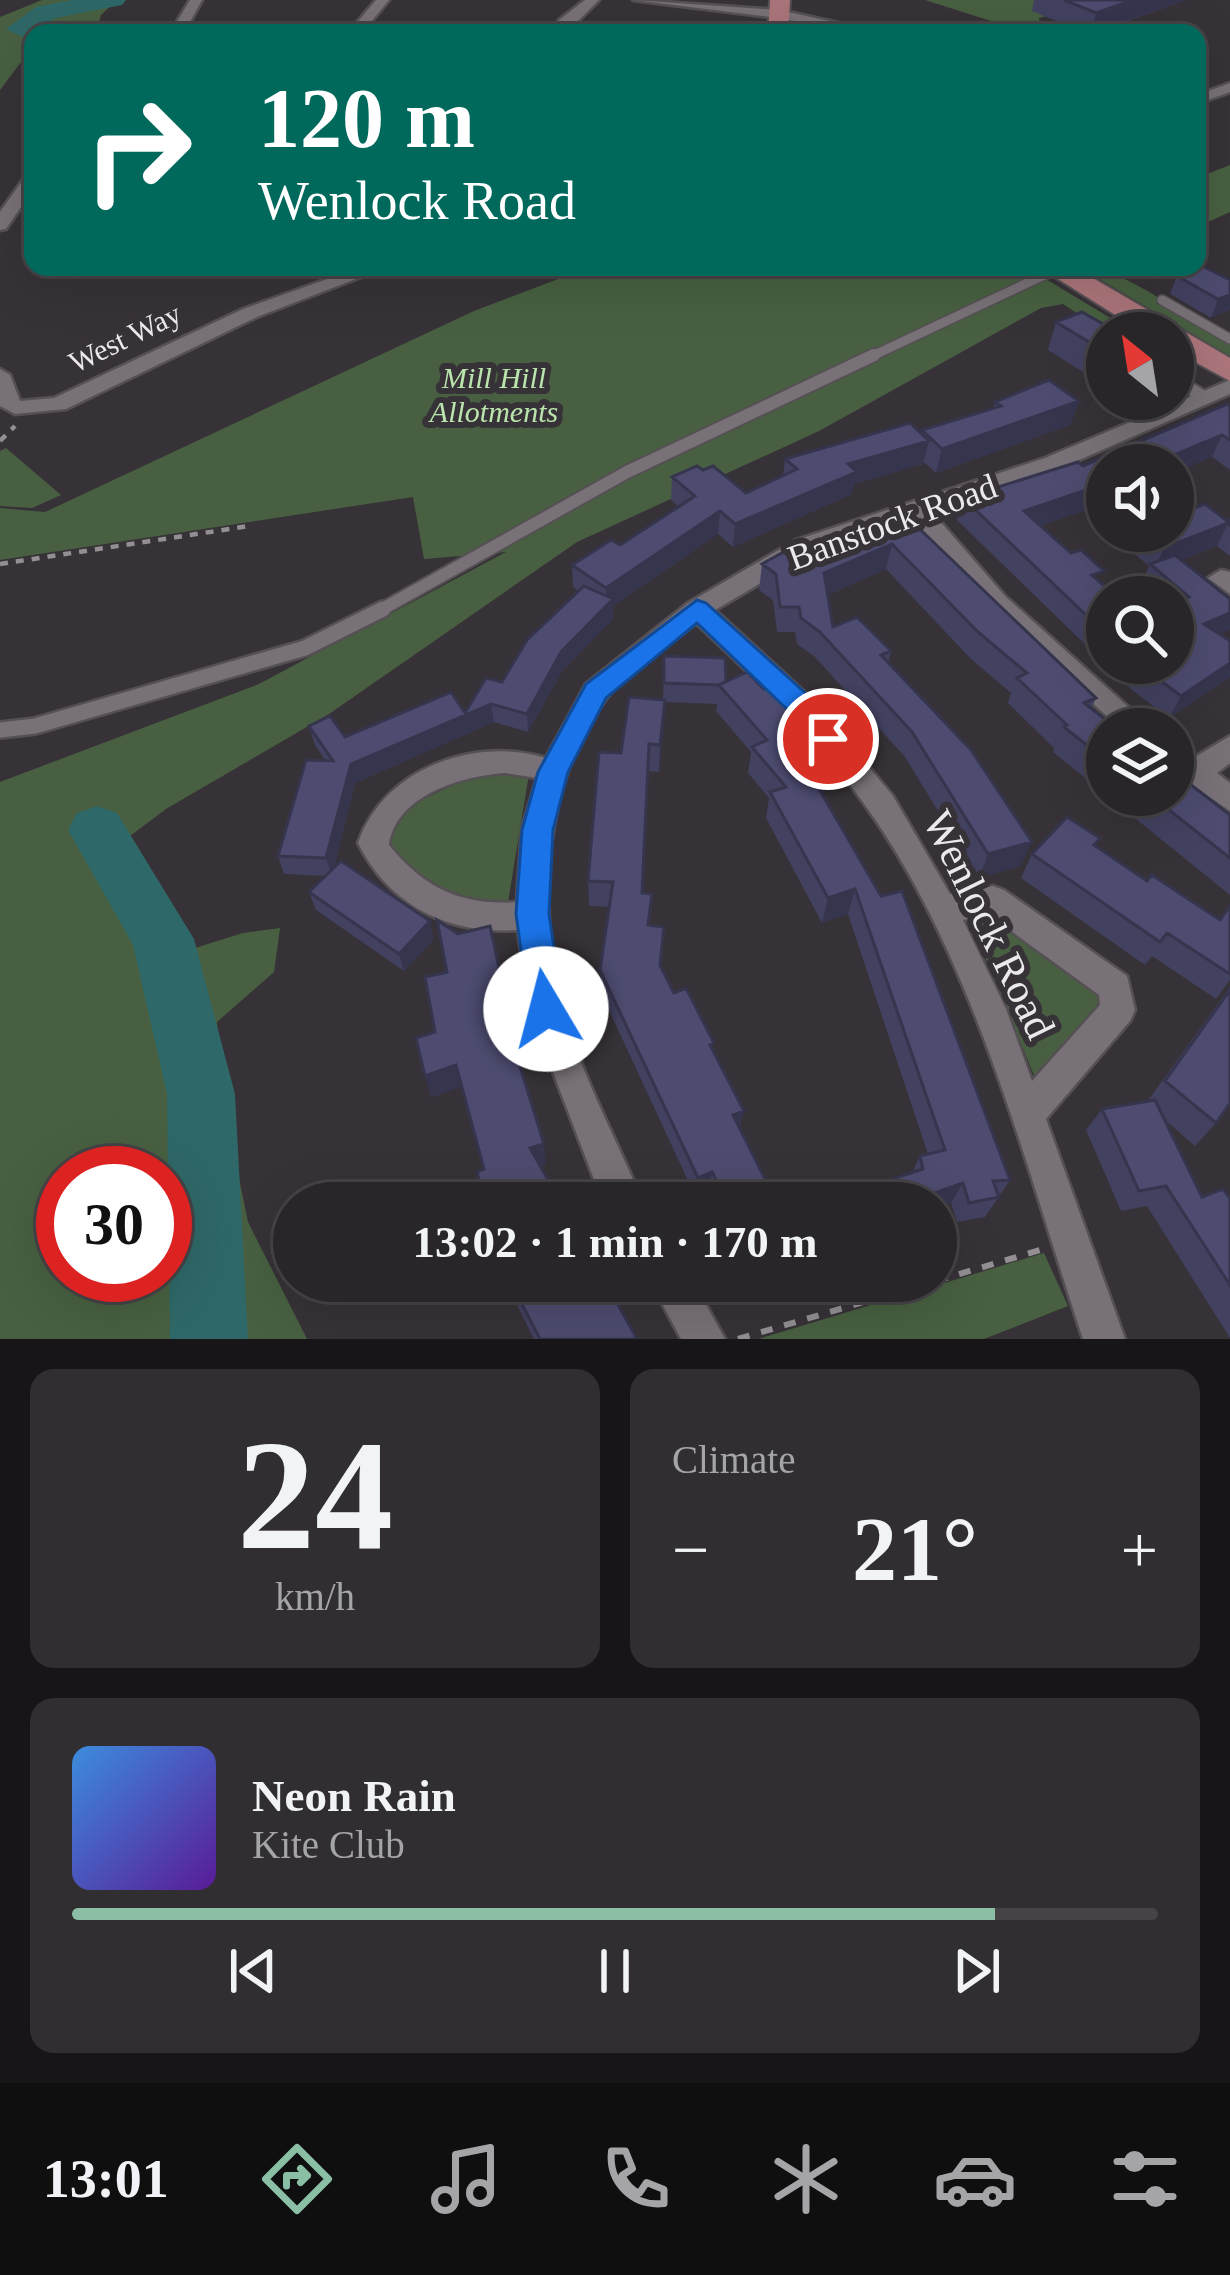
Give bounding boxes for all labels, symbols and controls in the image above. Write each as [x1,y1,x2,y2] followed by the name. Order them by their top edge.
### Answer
[60,72,216,228] icon: right
[258,72,475,165] text: 120 m
[258,171,576,231] text: Wenlock Road
[63,296,186,379] street label: West Way
[1086,312,1194,420] north arrow
[1086,312,1194,816] map controls
[428,361,558,428] park label: Mill Hill Allotments
[1086,444,1194,552] button: sound
[783,466,1002,578] street label: Banstock Road
[1086,576,1194,684] button: search
[777,688,879,790] pin
[795,706,861,772] icon: arrive
[1086,708,1194,816] button: layers
[914,803,1064,1046] street label: Wenlock Road
[483,946,609,1072] position arrow
[36,1146,192,1302] speed limit sign: 30
[413,1217,818,1267] text: 13:02 · 1 min · 170 m
[237,1409,393,1582] text: 24
[672,1438,795,1481] text: Climate
[852,1500,978,1599] text: 21°
[672,1513,709,1586] text: −
[1121,1513,1158,1586] text: +
[275,1575,355,1618] text: km/h
[252,1771,456,1821] text: Neon Rain
[252,1823,405,1866] text: Kite Club
[220,1938,286,2004] icon: previous
[582,1938,648,2004] icon: pause
[944,1938,1010,2004] icon: next
[255,2137,339,2221] icon: directions
[424,2137,508,2221] icon: music
[594,2137,678,2221] icon: phone
[764,2137,848,2221] icon: climate
[933,2137,1017,2221] icon: car
[1103,2137,1187,2221] icon: filters
[43,2149,169,2209] text: 13:01

